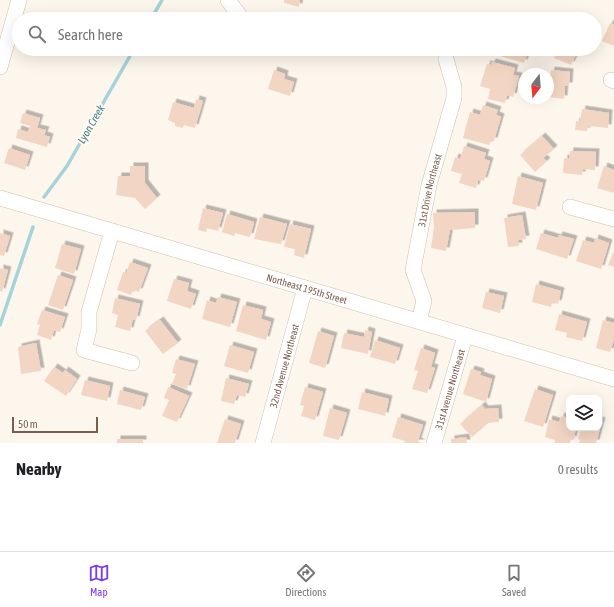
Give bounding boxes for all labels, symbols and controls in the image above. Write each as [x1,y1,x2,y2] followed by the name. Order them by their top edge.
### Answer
[12,12,602,56] search box
[26,23,48,45] icon: search
[58,26,123,43] text: Search here
[518,68,554,104] north arrow
[75,102,107,146] water label: Lyon Creek
[416,152,444,228] street label: 31st Drive Northeast
[265,272,348,306] street label: Northeast 195th Street
[268,323,301,409] street label: 32nd Avenue Northeast
[433,348,467,431] street label: 31st Avenue Northeast
[566,395,602,431] map controls
[566,395,602,431] button: layers
[12,415,98,434] scale bar
[18,418,38,430] text: 50 m
[16,459,62,479] text: Nearby
[558,462,598,477] text: 0 results
[88,562,110,598] tab: Map
[285,562,326,598] tab: Directions
[502,562,526,598] tab: Saved

